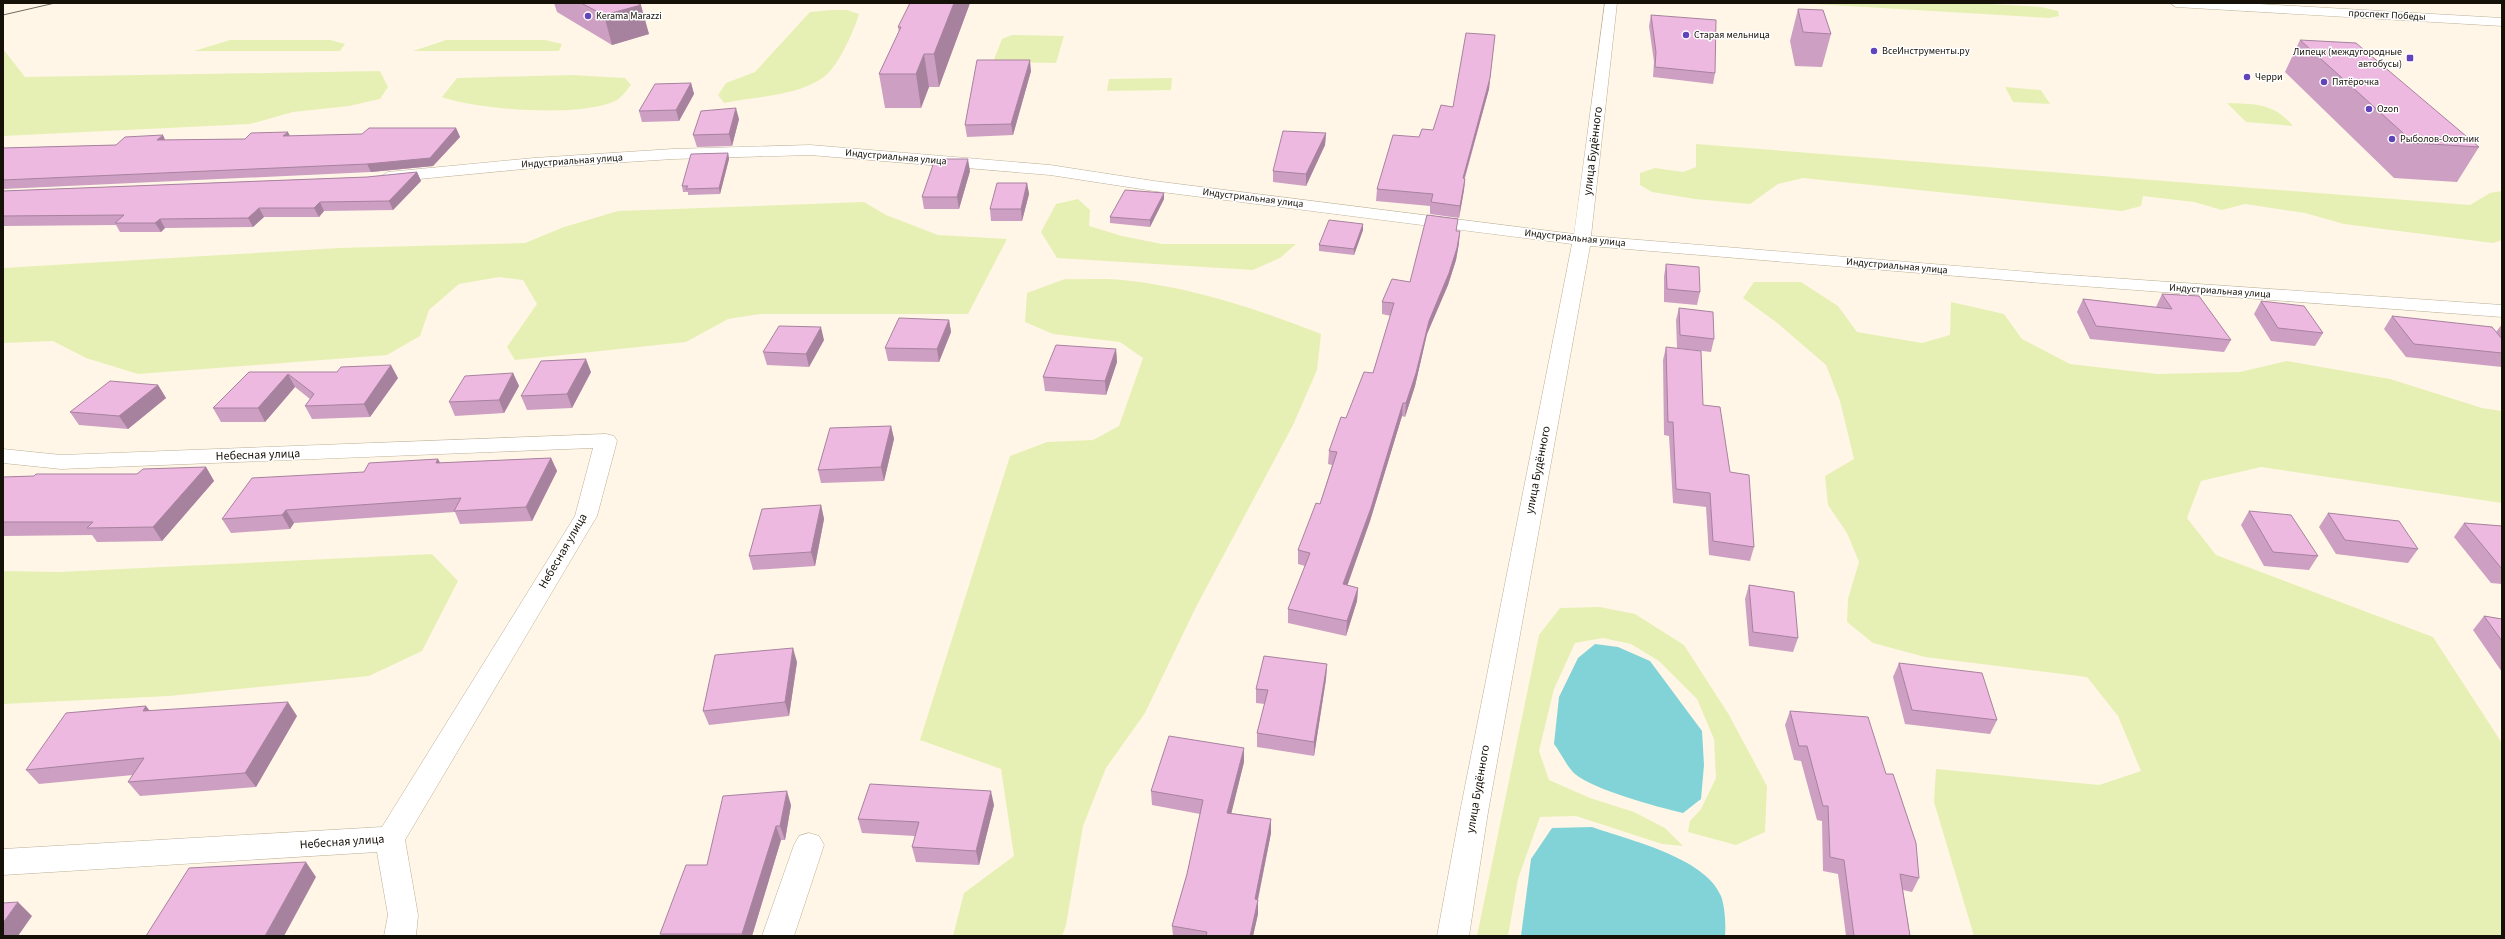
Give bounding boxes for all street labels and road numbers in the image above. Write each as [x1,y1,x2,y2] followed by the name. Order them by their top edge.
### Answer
[2348,6,2426,24] street label: проспект Победы
[1579,106,1607,196] street label: улица Будённого
[845,146,947,168] street label: Индустриальная улица
[521,150,623,172] street label: Индустриальная улица
[1202,185,1304,211] street label: Индустриальная улица
[1524,226,1626,250] street label: Индустриальная улица
[1846,255,1948,277] street label: Индустриальная улица
[2169,280,2271,302] street label: Индустриальная улица
[1521,424,1555,516] street label: улица Будённого
[215,445,301,465] street label: Небесная улица
[534,510,592,592] street label: Небесная улица
[1462,743,1494,835] street label: улица Будённого
[299,831,385,853] street label: Небесная улица

